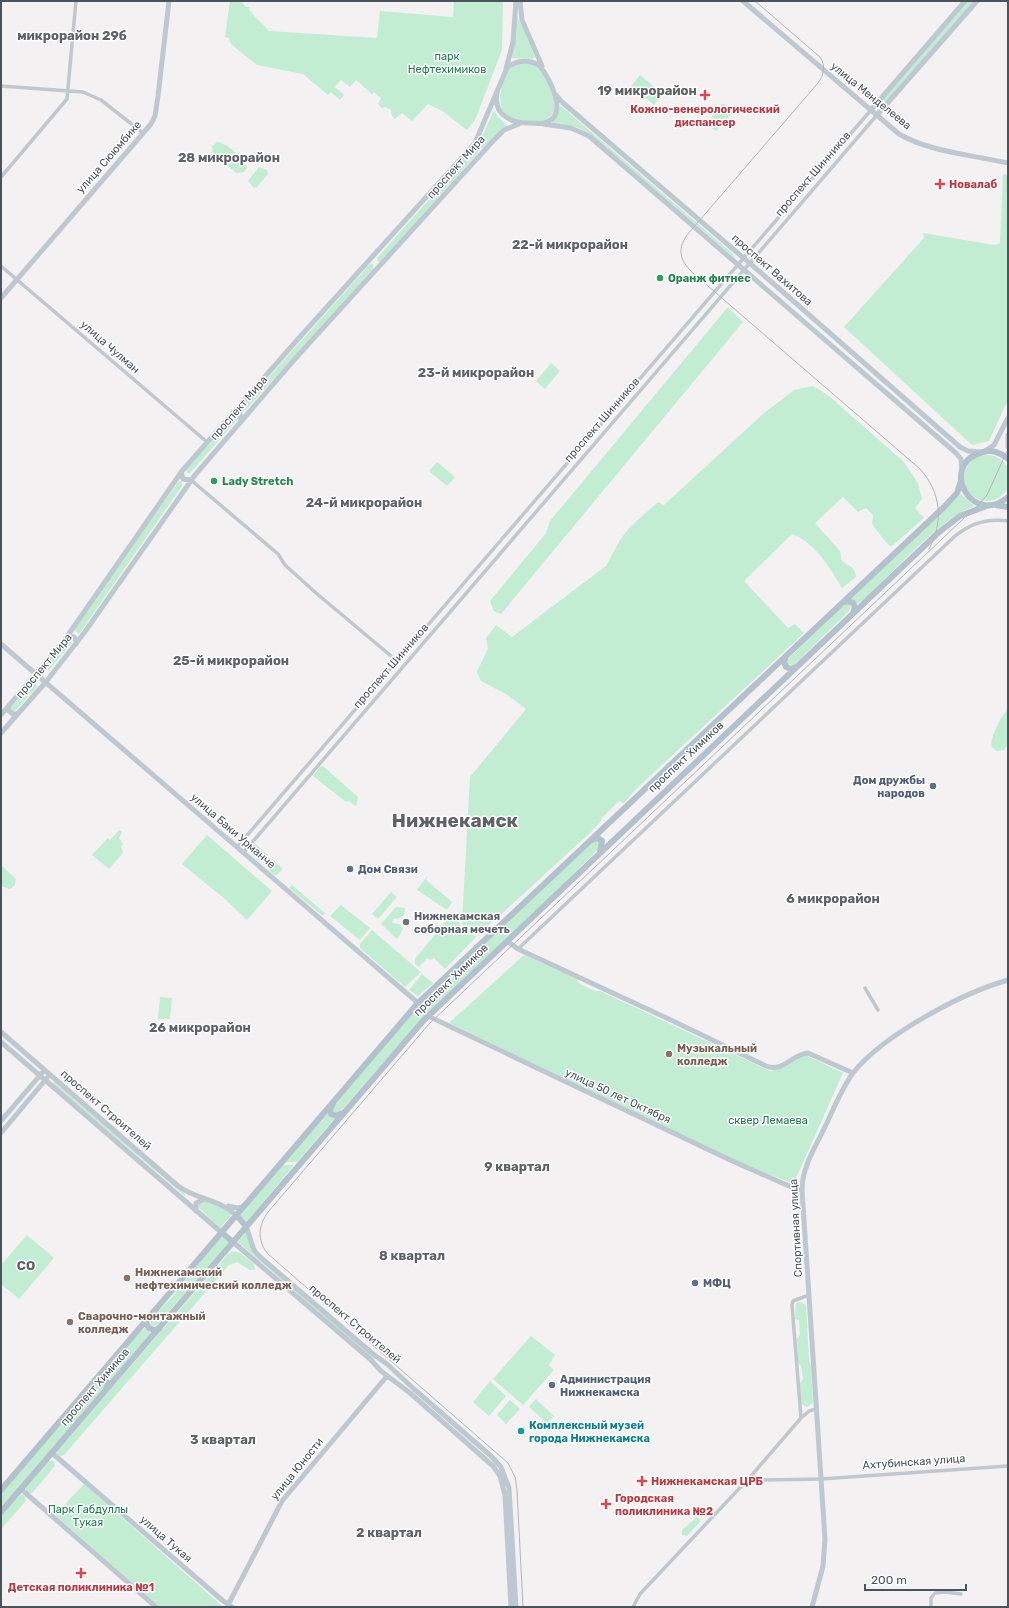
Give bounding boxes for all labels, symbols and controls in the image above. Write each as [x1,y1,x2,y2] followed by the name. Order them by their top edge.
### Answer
[17,28,127,43] district label: микрорайон 29б
[408,50,486,76] park label: парк Нефтехимиков
[828,60,914,132] street label: улица Менделеева
[597,83,697,98] district label: 19 микрорайон
[699,89,711,101] marker: Кожно-венерологический диспансер
[630,103,780,129] place label: Кожно-венерологический диспансер
[74,118,144,196] street label: улица Сююмбике
[773,129,853,219] street label: проспект Шинников
[424,133,488,201] street label: проспект Мира
[178,150,280,165] district label: 28 микрорайон
[934,178,946,190] marker: Новалаб
[949,178,997,191] place label: Новалаб
[729,231,815,309] street label: проспект Вахитова
[512,237,628,252] district label: 22-й микрорайон
[668,272,751,285] place label: Оранж фитнес
[655,273,665,283] marker: Оранж фитнес
[78,318,142,376] street label: улица Чулман
[418,365,534,380] district label: 23-й микрорайон
[208,373,270,443] street label: проспект Мира
[562,375,642,465] street label: проспект Шинников
[222,475,293,488] place label: Lady Stretch
[209,476,219,486] marker: Lady Stretch
[306,495,422,510] district label: 24-й микрорайон
[351,621,431,711] street label: проспект Шинников
[13,631,75,701] street label: проспект Мира
[173,653,289,668] district label: 25-й микрорайон
[646,719,726,795] street label: проспект Химиков
[853,774,925,800] place label: Дом дружбы народов
[928,781,938,791] marker: Дом дружбы народов
[188,791,278,871] street label: улица Баки Урманче
[392,809,519,832] district label: Нижнекамск
[358,863,418,876] place label: Дом Связи
[345,864,355,874] marker: Дом Связи
[786,891,880,906] district label: 6 микрорайон
[414,910,510,936] place label: Нижнекамская соборная мечеть
[401,917,411,927] marker: Нижнекамская соборная мечеть
[411,941,491,1019] street label: проспект Химиков
[149,1020,251,1035] district label: 26 микрорайон
[677,1042,757,1068] place label: Музыкальный колледж
[664,1049,674,1059] marker: Музыкальный колледж
[563,1066,673,1126] street label: улица 50 лет Октября
[58,1067,154,1153] street label: проспект Строителей
[728,1114,808,1127] park label: сквер Лемаева
[484,1159,550,1174] district label: 9 квартал
[787,1179,805,1277] street label: Спортивная улица
[379,1248,445,1263] district label: 8 квартал
[17,1258,35,1273] district label: СО
[135,1266,292,1292] place label: Нижнекамский нефтехимический колледж
[122,1273,132,1283] marker: Нижнекамский нефтехимический колледж
[703,1277,731,1290] place label: МФЦ
[690,1278,700,1288] marker: МФЦ
[306,1282,404,1366] street label: проспект Строителей
[78,1310,206,1336] place label: Сварочно-монтажный колледж
[65,1317,75,1327] marker: Сварочно-монтажный колледж
[58,1346,132,1428] street label: проспект Химиков
[560,1373,651,1399] place label: Администрация Нижнекамска
[547,1380,557,1390] marker: Администрация Нижнекамска
[529,1419,650,1445] place label: Комплексный музей города Нижнекамска
[516,1426,526,1436] marker: Комплексный музей города Нижнекамска
[190,1432,256,1447] district label: 3 квартал
[268,1435,326,1503] street label: улица Юности
[862,1452,966,1472] street label: Ахтубинская улица
[636,1475,648,1487] marker: Нижнекамская ЦРБ
[651,1475,764,1488] place label: Нижнекамская ЦРБ
[615,1492,713,1518] place label: Городская поликлиника №2
[600,1498,612,1510] marker: Городская поликлиника №2
[48,1503,128,1529] park label: Парк Габдуллы Тукая
[137,1513,195,1565] street label: улица Тукая
[356,1525,422,1540] district label: 2 квартал
[865,1566,966,1592] scale bar
[75,1567,87,1579] marker: Детская поликлиника №1
[871,1573,907,1587] text: 200 m
[8,1581,154,1594] place label: Детская поликлиника №1

